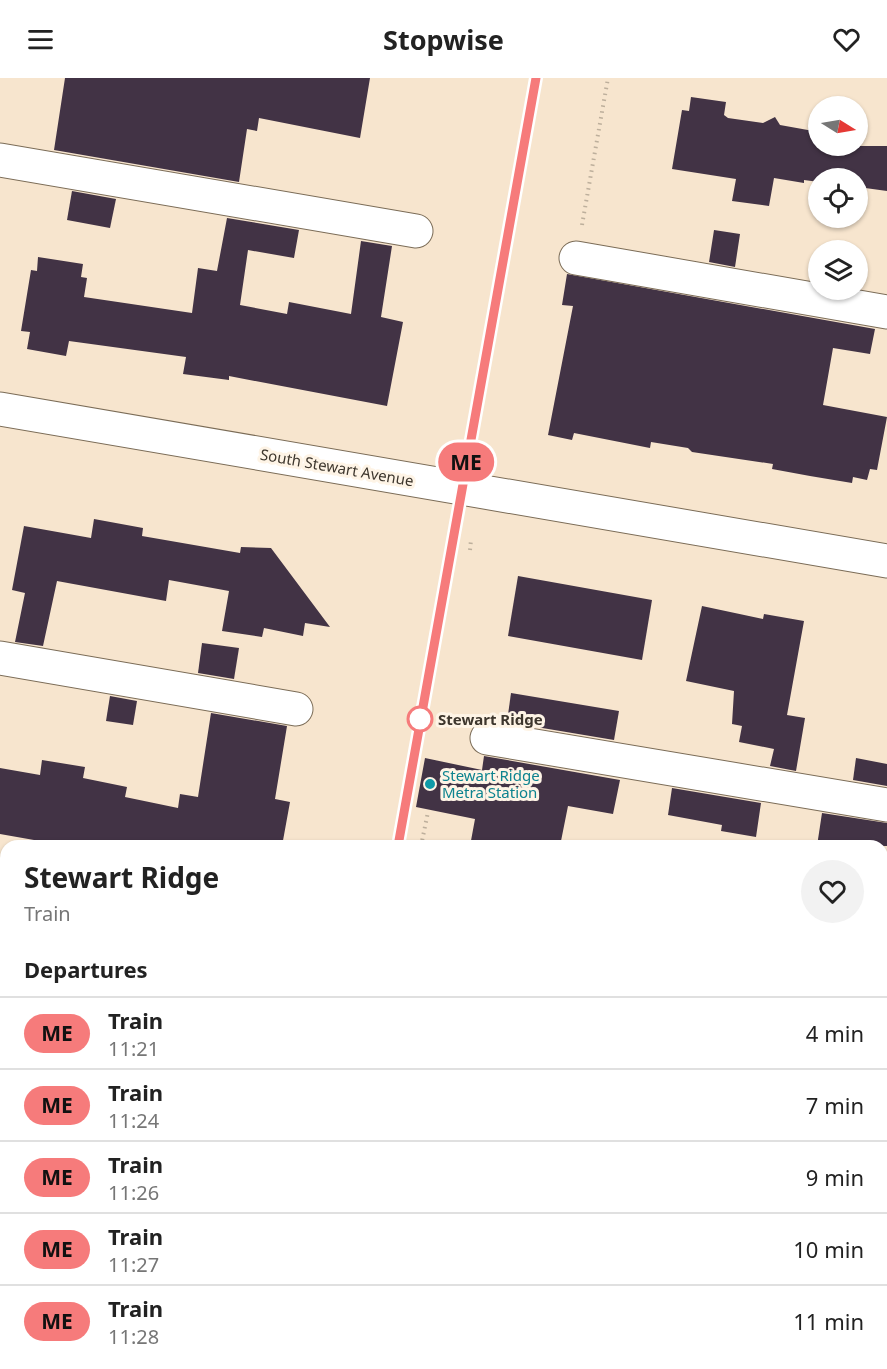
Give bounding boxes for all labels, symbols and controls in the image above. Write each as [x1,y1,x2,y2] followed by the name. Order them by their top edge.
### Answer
[383,21,504,58] text: Stopwise
[24,23,57,56] icon: menu
[830,23,863,56] icon: heart
[808,96,868,156] north arrow
[808,96,868,300] map controls
[808,168,868,228] button: locate
[808,240,868,300] button: layers
[439,442,493,482] line badge: ME
[259,444,415,490] street label: South Stewart Avenue
[450,448,482,476] text: ME
[407,706,433,732] marker: Stewart Ridge
[438,709,543,729] place label: Stewart Ridge
[442,765,540,802] place label: Stewart Ridge Metra Station
[423,777,437,791] marker: Stewart Ridge Metra Station
[24,858,219,896] text: Stewart Ridge
[801,860,864,923] button: heart
[24,900,71,927] text: Train
[24,954,148,984] text: Departures
[108,1005,163,1035] text: Train
[806,1018,864,1048] text: 4 min
[41,1019,73,1047] text: ME
[108,1035,159,1062] text: 11:21
[108,1077,163,1107] text: Train
[806,1090,864,1120] text: 7 min
[41,1091,73,1119] text: ME
[108,1107,159,1134] text: 11:24
[108,1149,163,1179] text: Train
[806,1162,864,1192] text: 9 min
[41,1163,73,1191] text: ME
[108,1179,159,1206] text: 11:26
[108,1221,163,1251] text: Train
[793,1234,864,1264] text: 10 min
[41,1235,73,1263] text: ME
[108,1251,159,1278] text: 11:27
[108,1293,163,1323] text: Train
[793,1306,864,1336] text: 11 min
[41,1307,73,1335] text: ME
[108,1323,159,1350] text: 11:28

